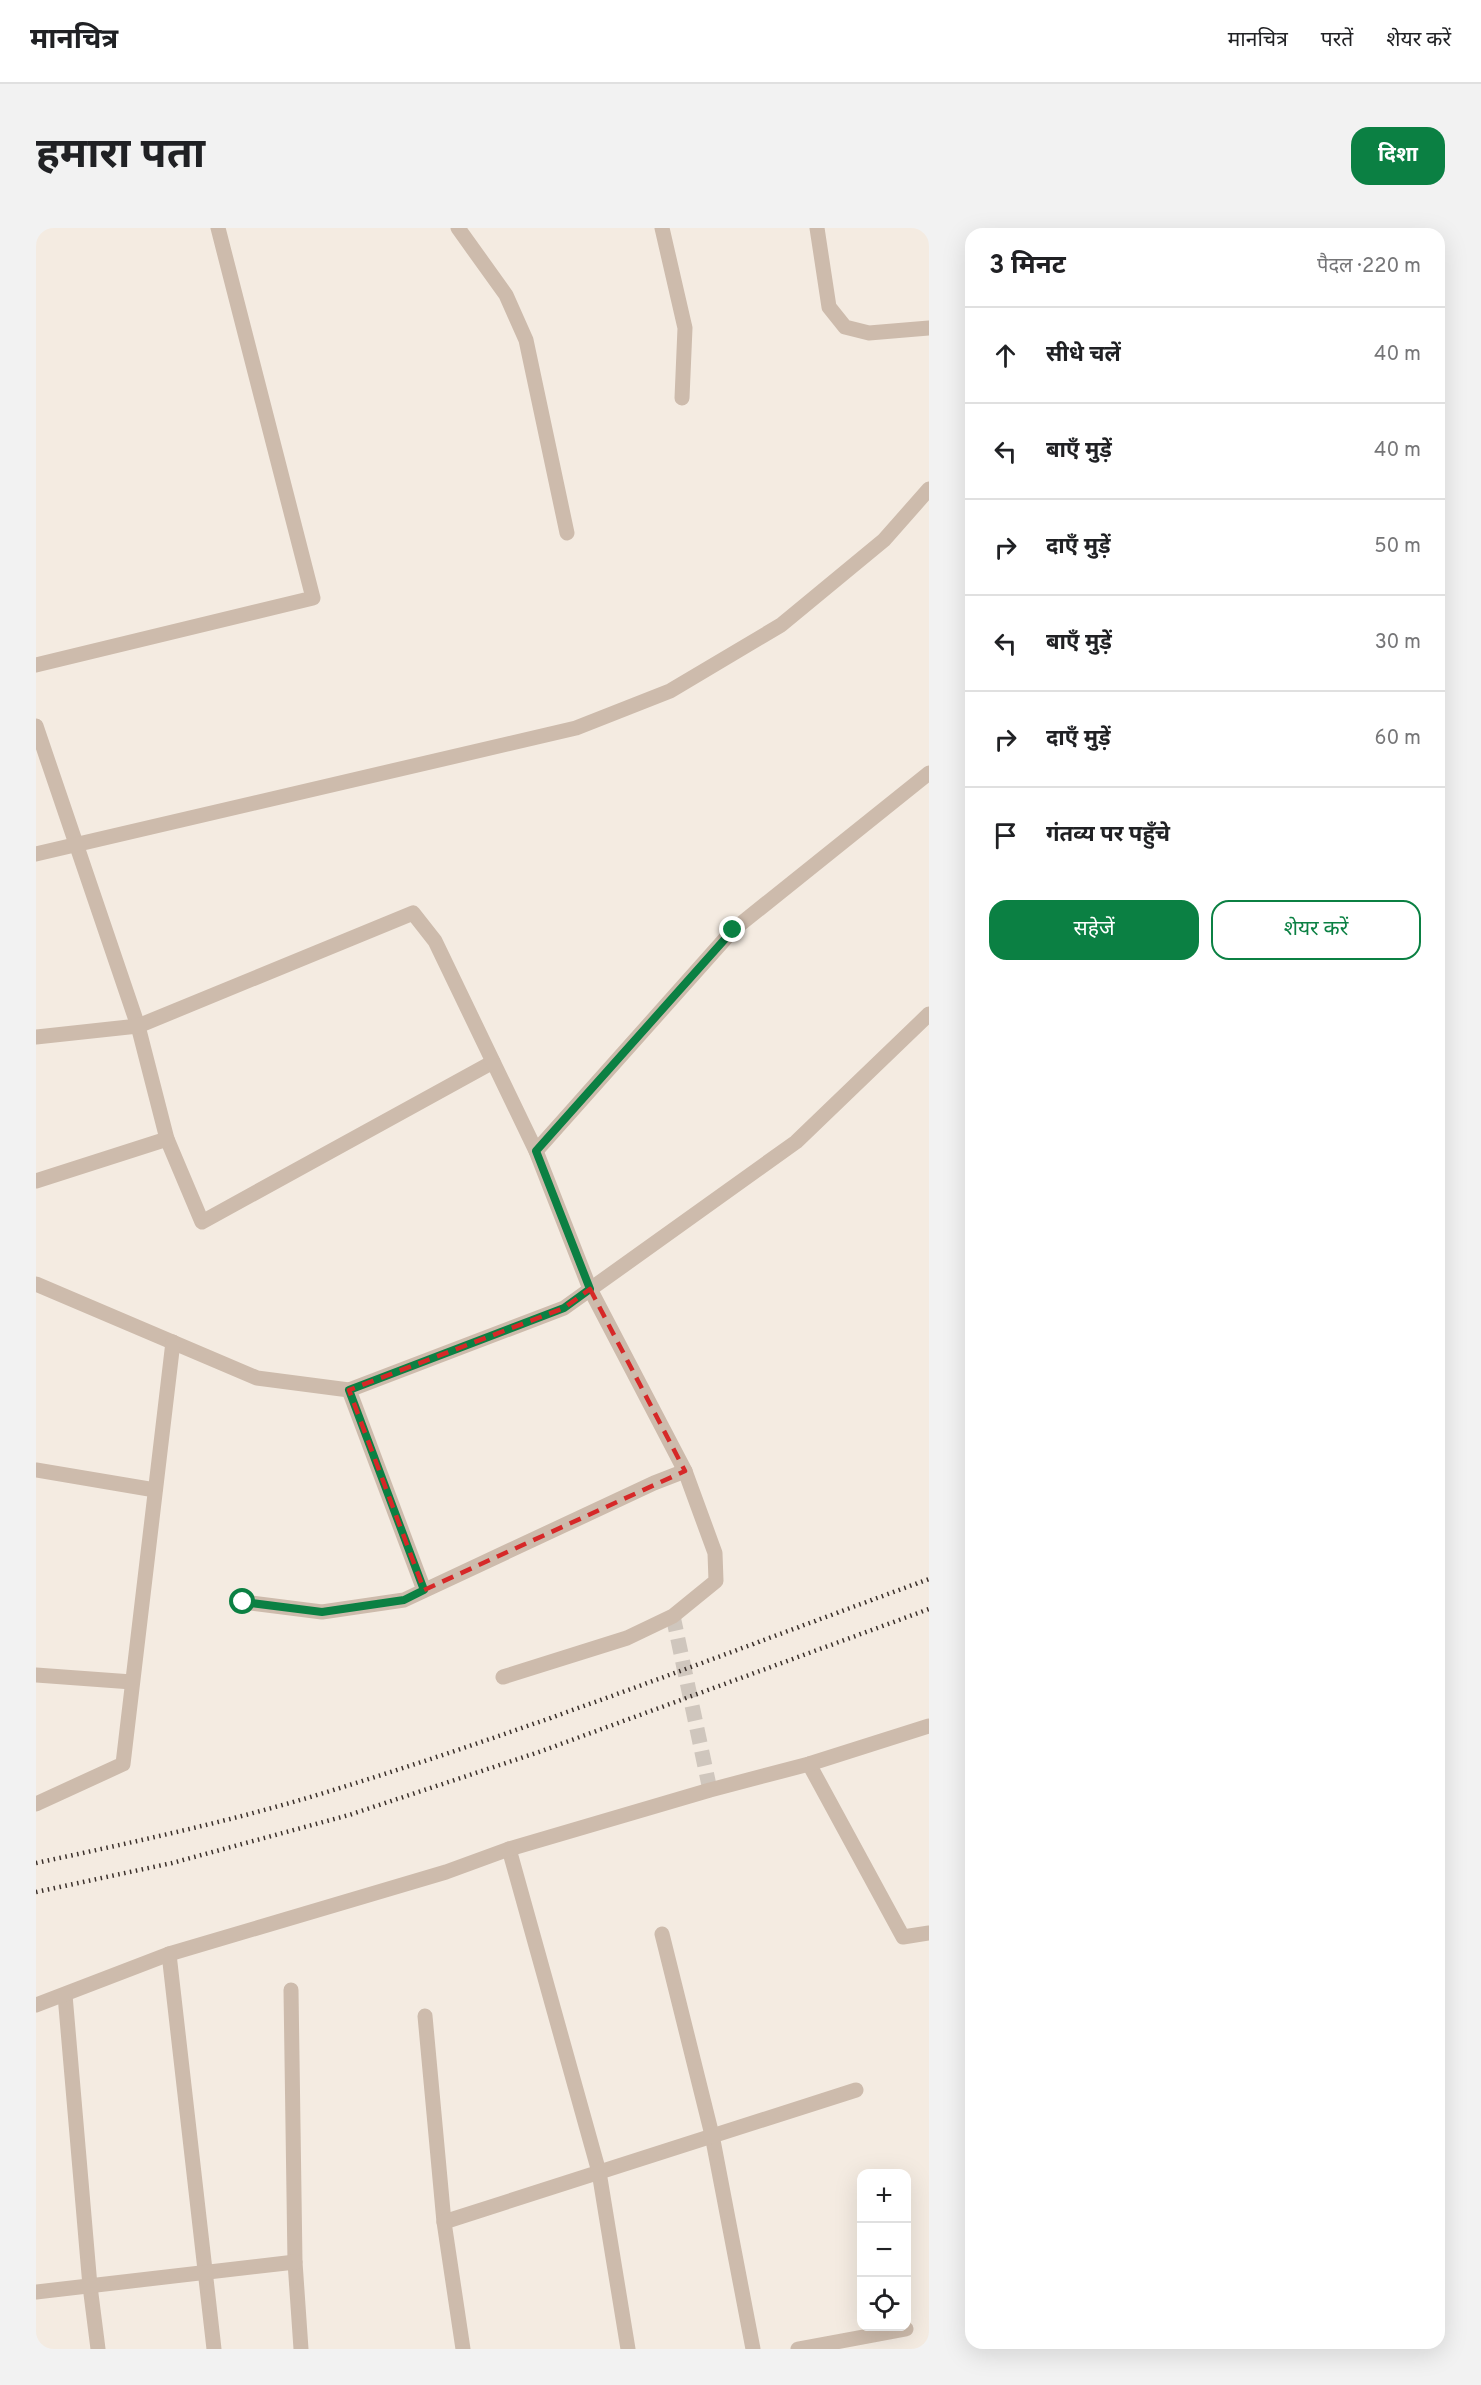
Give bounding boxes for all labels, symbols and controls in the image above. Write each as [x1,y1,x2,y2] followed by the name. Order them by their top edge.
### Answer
[30,23,118,59] text: मानचित्र
[1228,27,1288,54] text: मानचित्र
[1321,27,1353,54] text: परतें
[1386,27,1451,54] text: शेयर करें
[1351,127,1445,185] button: दिशा
[36,130,205,183] text: हमारा पता
[989,250,1066,283] text: 3 मिनट
[1317,254,1421,280] text: पैदल · 220 m
[989,339,1022,372] icon: ahead
[1046,342,1121,369] text: सीधे चलें
[1374,342,1421,368] text: 40 m
[989,435,1022,468] icon: left
[1046,438,1112,465] text: बाएँ मुड़ें
[1374,438,1421,464] text: 40 m
[989,531,1022,564] icon: right
[1046,534,1111,561] text: दाएँ मुड़ें
[1374,534,1421,560] text: 50 m
[989,627,1022,660] icon: left
[1046,630,1112,657] text: बाएँ मुड़ें
[1375,630,1421,656] text: 30 m
[989,723,1022,756] icon: right
[1046,726,1111,753] text: दाएँ मुड़ें
[1375,726,1421,752] text: 60 m
[989,819,1022,852] icon: arrive
[1046,822,1170,849] text: गंतव्य पर पहुँचे
[989,900,1199,960] button: सहेजें
[1211,900,1421,960] button: शेयर करें
[719,916,745,942] route end
[229,1588,255,1614] route start
[857,2169,911,2331] map controls
[857,2169,911,2223] button: +
[857,2223,911,2277] button: −
[857,2277,911,2331] button: locate

